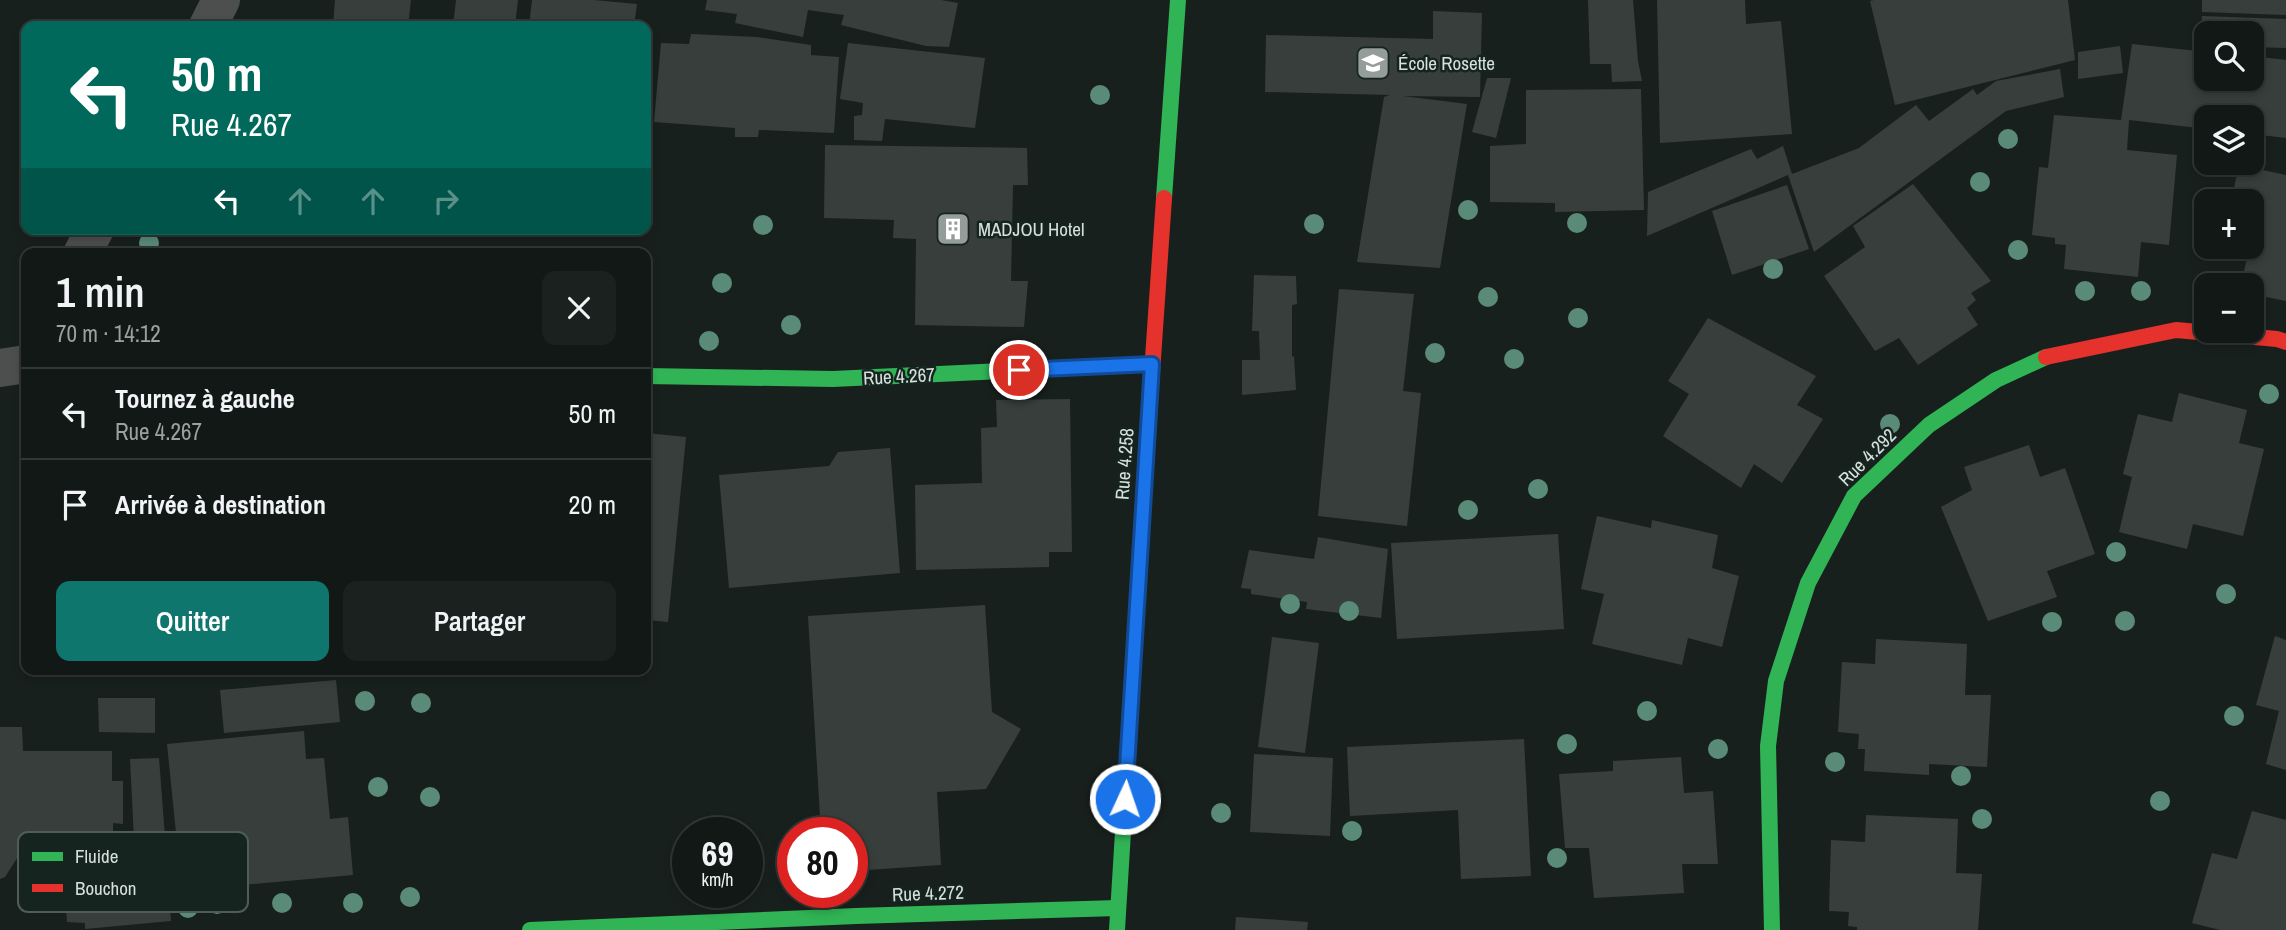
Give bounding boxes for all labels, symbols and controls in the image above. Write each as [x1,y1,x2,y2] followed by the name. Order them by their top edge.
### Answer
[2194,21,2264,343] map controls
[2194,21,2264,91] button: search
[171,40,263,106] text: 50 m
[1354,44,1392,82] school or university icon: École Rosette
[56,49,147,140] icon: left
[1398,50,1495,76] place label: École Rosette
[171,103,292,146] text: Rue 4.267
[2194,105,2264,175] button: layers
[208,182,246,220] icon: left
[281,182,319,220] icon: ahead
[354,182,392,220] icon: ahead
[427,182,465,220] icon: right
[2194,189,2264,259] button: +
[934,210,972,248] building icon: MADJOU Hotel
[978,216,1084,242] place label: MADJOU Hotel
[56,264,145,320] text: 1 min
[542,271,616,345] button: close
[2194,273,2264,343] button: −
[56,318,161,349] text: 70 m · 14:12
[989,340,1049,400] pin
[1000,351,1038,389] icon: arrive
[862,361,936,391] street label: Rue 4.267
[115,381,295,416] text: Tournez à gauche
[56,395,94,433] icon: left
[569,396,616,431] text: 50 m
[115,416,202,447] text: Rue 4.267
[1832,422,1902,492] street label: Rue 4.292
[1109,427,1139,501] street label: Rue 4.258
[56,486,94,524] icon: arrive
[115,487,326,522] text: Arrivée à destination
[569,487,616,522] text: 20 m
[56,581,329,661] button: Quitter
[343,581,616,661] button: Partager
[1088,762,1162,836] position arrow
[777,817,868,908] speed limit sign: 80
[702,830,733,877] text: 69
[18,832,248,912] legend
[75,843,118,869] text: Fluide
[702,867,734,892] text: km/h
[75,875,137,901] text: Bouchon
[892,879,964,907] street label: Rue 4.272

